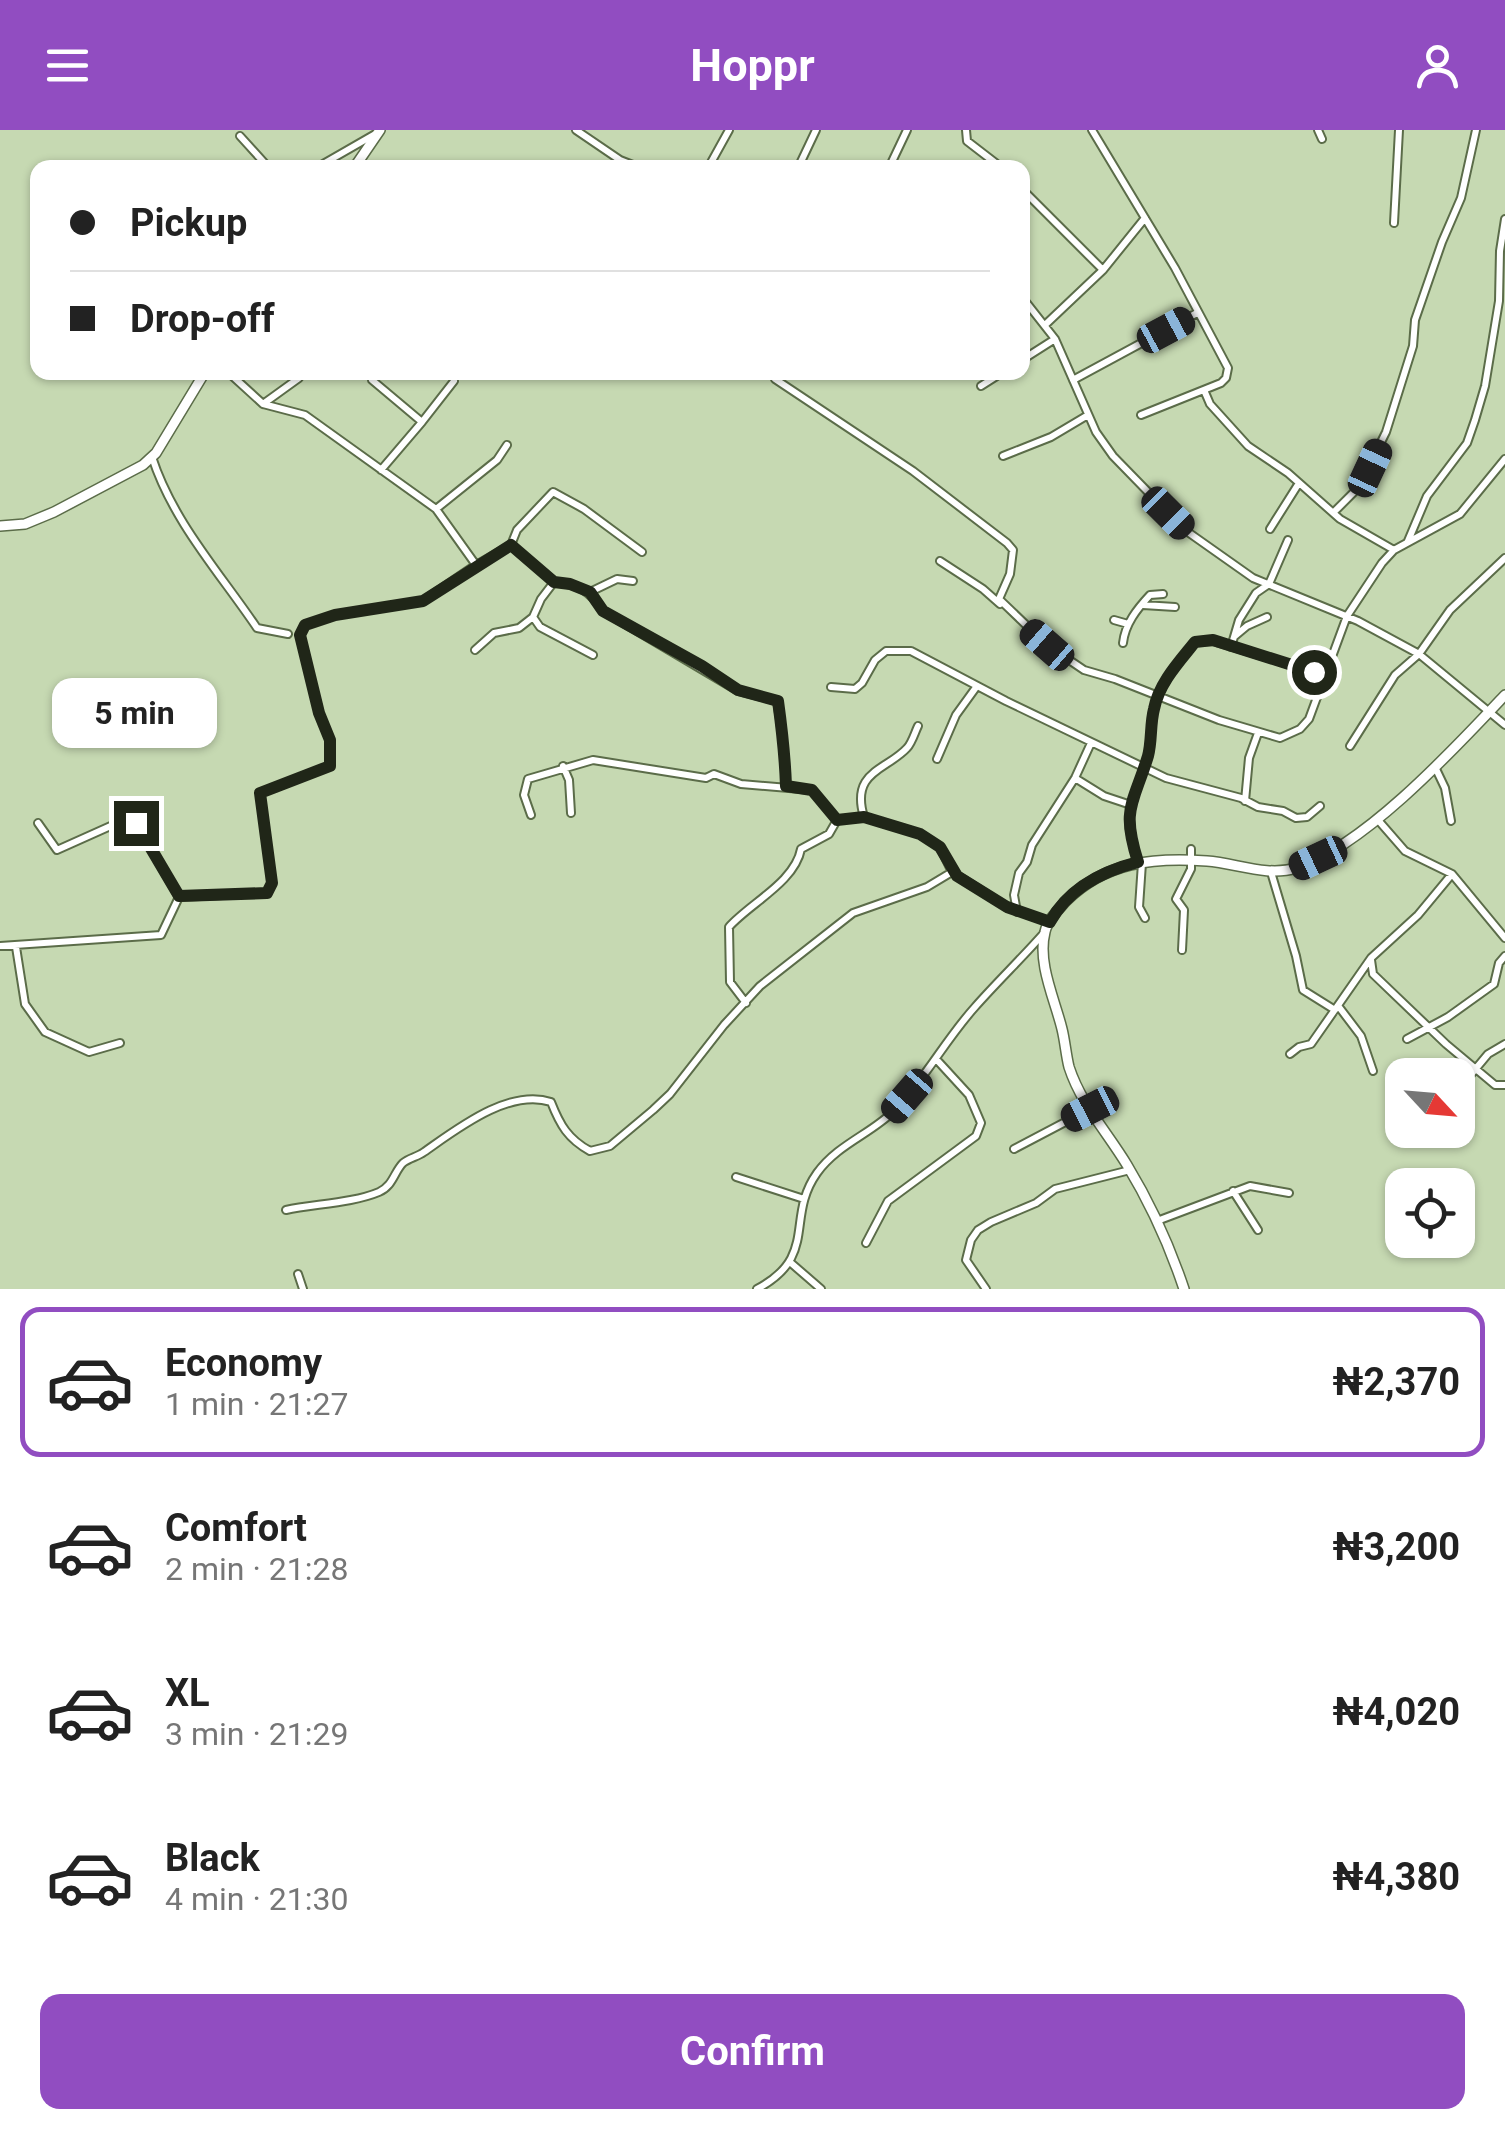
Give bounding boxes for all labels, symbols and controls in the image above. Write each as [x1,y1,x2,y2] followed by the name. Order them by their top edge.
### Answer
[40,38,95,93] icon: menu
[1410,38,1465,93] icon: person
[690,39,815,92] text: Hoppr
[130,201,247,245] text: Pickup
[130,297,275,341] text: Drop-off
[1132,303,1200,357] car
[1344,434,1396,502] car
[1136,481,1200,545] car
[1015,614,1079,676] car
[1292,650,1337,695] route start
[54,678,218,748] callout: 5 min
[94,694,175,732] text: 5 min
[114,801,159,846] route end
[1284,832,1352,884] car
[1385,1058,1475,1148] north arrow
[1385,1058,1475,1258] map controls
[876,1064,938,1128] car
[1056,1082,1124,1136] car
[1385,1168,1475,1258] button: locate
[45,1337,135,1427] icon: car
[165,1341,322,1385] text: Economy
[1333,1360,1460,1404] text: ₦2,370
[165,1385,348,1423] text: 1 min · 21:27
[45,1502,135,1592] icon: car
[165,1506,307,1550] text: Comfort
[1333,1525,1460,1569] text: ₦3,200
[165,1550,348,1588] text: 2 min · 21:28
[45,1667,135,1757] icon: car
[165,1671,210,1715] text: XL
[1333,1690,1460,1734] text: ₦4,020
[165,1715,348,1753] text: 3 min · 21:29
[45,1832,135,1922] icon: car
[165,1836,260,1880] text: Black
[1333,1855,1460,1899] text: ₦4,380
[165,1880,348,1918] text: 4 min · 21:30
[40,1994,1465,2109] button: Confirm

